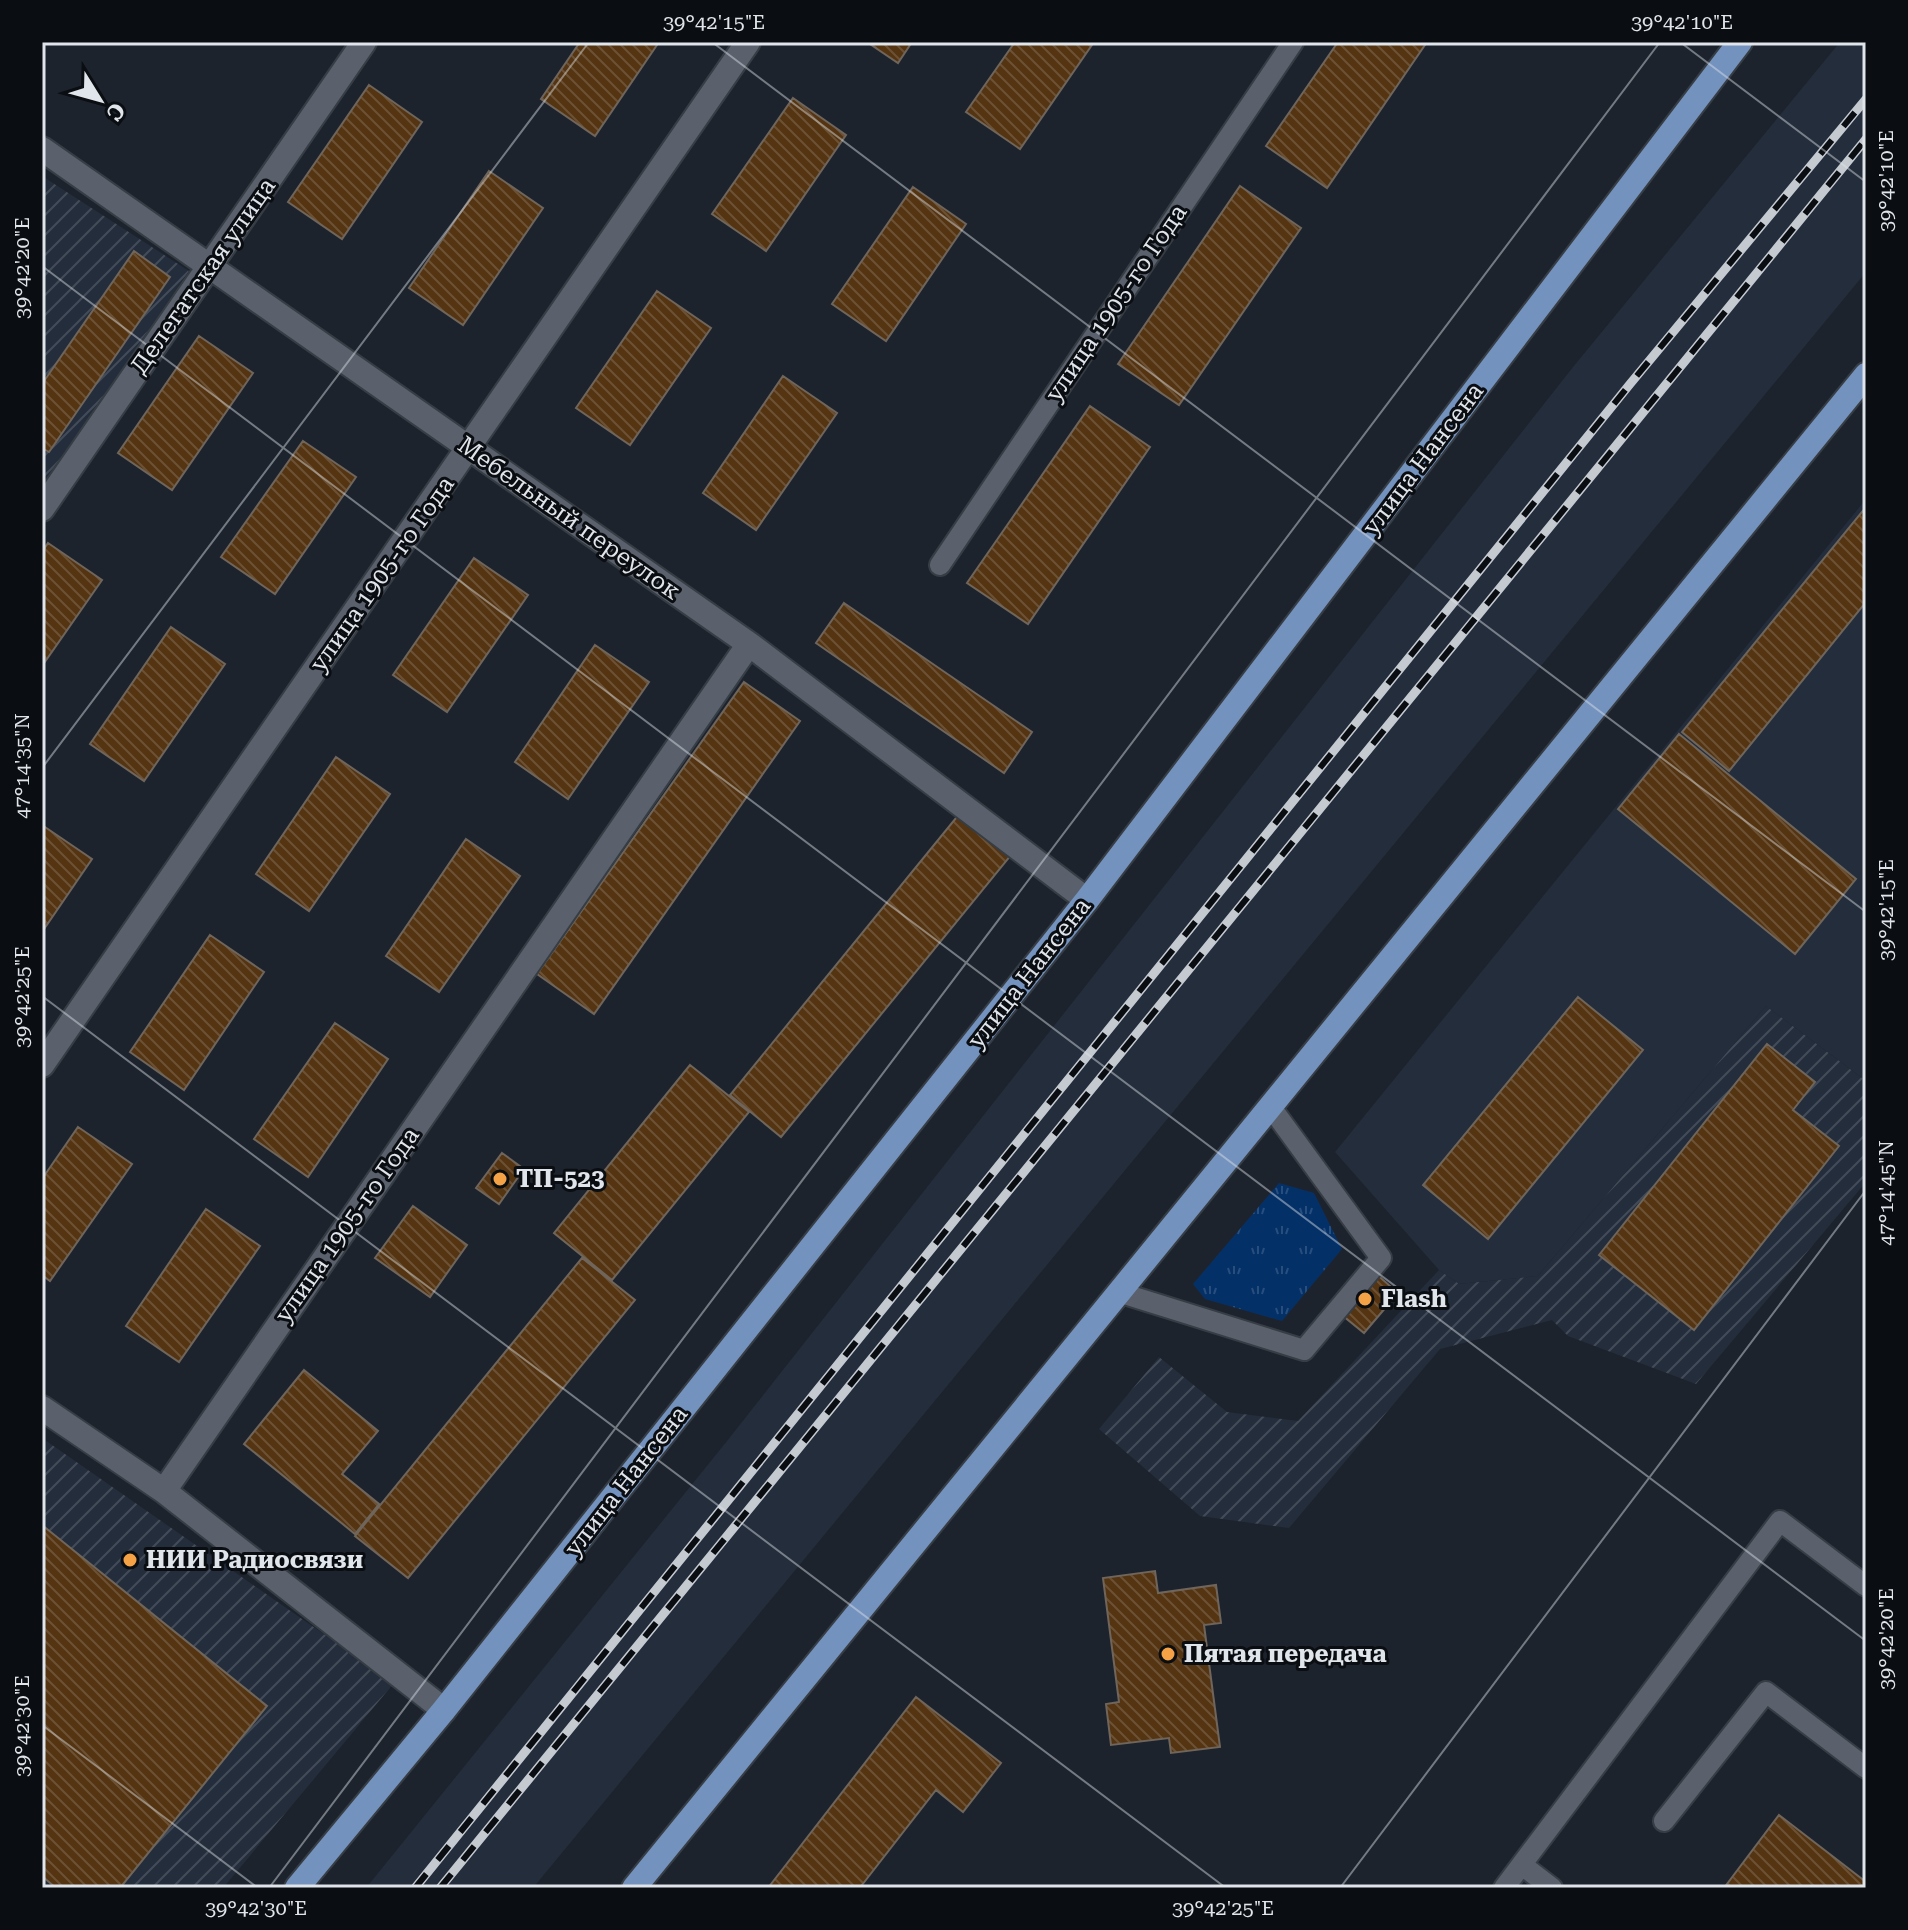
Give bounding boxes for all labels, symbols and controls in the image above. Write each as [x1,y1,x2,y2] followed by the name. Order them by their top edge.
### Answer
[663,10,765,34] text: 39°42'15"E
[1631,10,1733,34] text: 39°42'10"E
[60,60,140,140] north arrow
[101,98,130,125] text: С
[1874,130,1898,232] text: 39°42'10"E
[125,173,281,379] street label: Делегатская улица
[1040,199,1192,407] street label: улица 1905-го Года
[10,217,34,319] text: 39°42'20"E
[1357,378,1489,540] street label: улица Нансена
[453,431,685,605] street label: Мебельный переулок
[304,471,460,677] street label: улица 1905-го Года
[10,713,34,819] text: 47°14'35"N
[1874,859,1898,961] text: 39°42'15"E
[962,892,1096,1054] street label: улица Нансена
[10,946,34,1048] text: 39°42'25"E
[269,1122,425,1328] street label: улица 1905-го Года
[1874,1140,1898,1246] text: 47°14'45"N
[516,1165,604,1193] place label: ТП-523
[491,1170,509,1188] marker: ТП-523
[1381,1285,1447,1313] place label: Flash
[1356,1290,1374,1308] marker: Flash
[559,1400,693,1562] street label: улица Нансена
[146,1546,363,1574] place label: НИИ Радиосвязи
[121,1551,139,1569] marker: НИИ Радиосвязи
[1874,1588,1898,1690] text: 39°42'20"E
[1184,1640,1387,1668] place label: Пятая передача
[1159,1645,1177,1663] marker: Пятая передача
[10,1675,34,1777] text: 39°42'30"E
[205,1896,307,1920] text: 39°42'30"E
[1172,1896,1274,1920] text: 39°42'25"E

